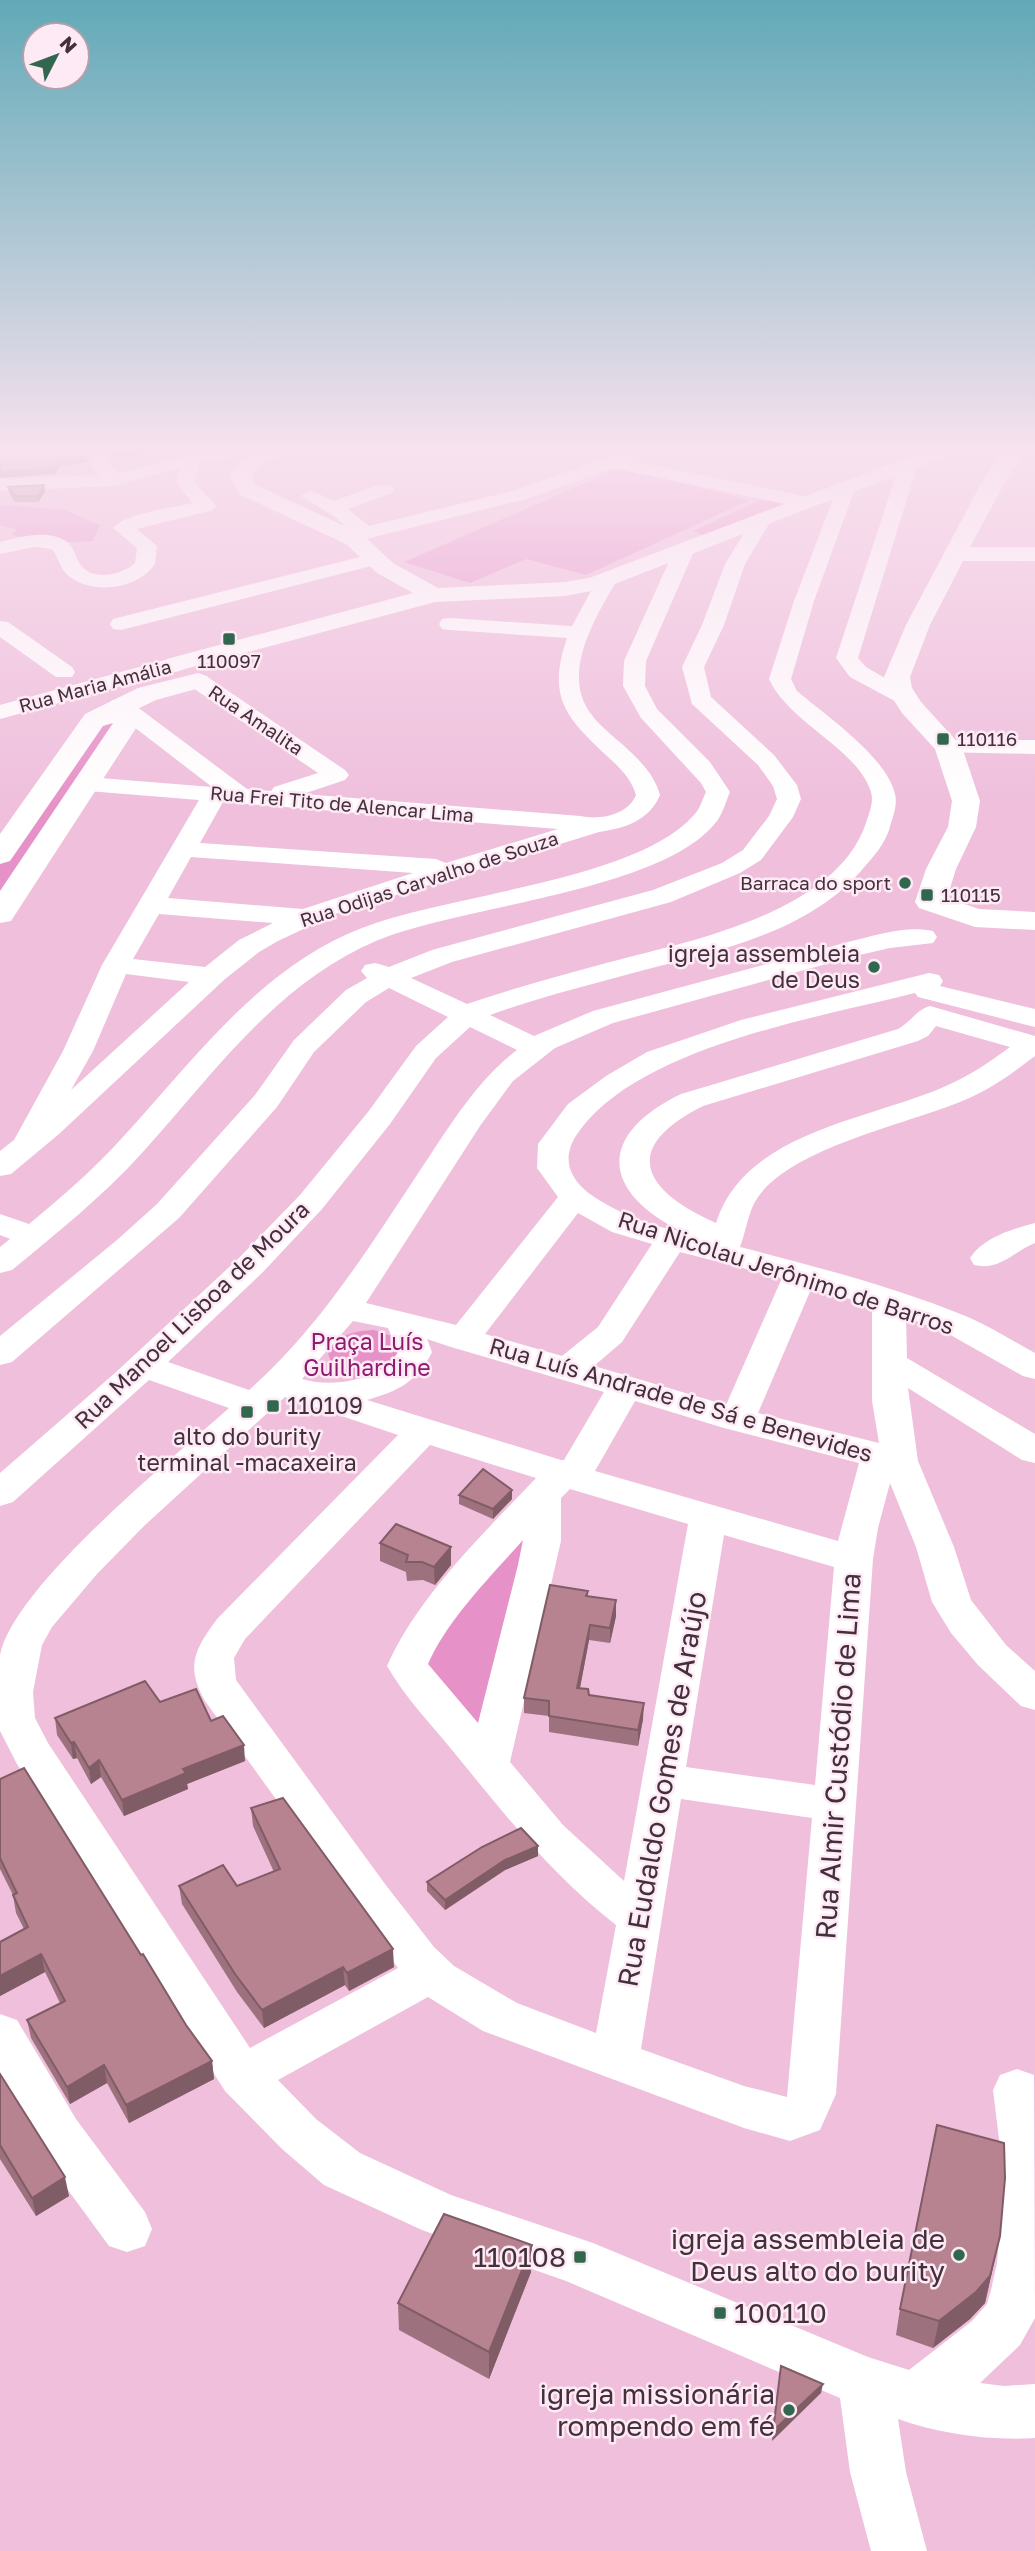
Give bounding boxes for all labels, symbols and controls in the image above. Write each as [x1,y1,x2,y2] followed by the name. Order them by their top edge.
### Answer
[21,21,91,91] north arrow
[56,31,82,57] text: N
[221,631,237,647] marker: 110097
[197,649,261,672] place label: 110097
[16,654,174,717] street label: Rua Maria Amália
[205,679,308,760] street label: Rua Amalita
[957,727,1017,750] place label: 110116
[935,731,951,747] marker: 110116
[209,781,475,826] street label: Rua Frei Tito de Alencar Lima
[297,826,561,931] street label: Rua Odijas Carvalho de Souza
[740,871,891,894] place label: Barraca do sport
[897,875,913,891] marker: Barraca do sport
[941,883,1001,906] place label: 110115
[919,887,935,903] marker: 110115
[668,939,860,993] place label: igreja assembleia de Deus
[866,959,882,975] marker: igreja assembleia de Deus
[68,1195,315,1434] street label: Rua Manoel Lisboa de Moura
[615,1204,958,1340] street label: Rua Nicolau Jerônimo de Barros
[303,1327,431,1381] park label: Praça Luís Guilhardine
[486,1331,876,1467] street label: Rua Luís Andrade de Sá e Benevides
[287,1391,363,1419] place label: 110109
[265,1398,281,1414] marker: 110109
[239,1404,255,1420] marker: alto do burity terminal -macaxeira
[137,1422,357,1476] place label: alto do burity terminal -macaxeira
[808,1572,867,1940] street label: Rua Almir Custódio de Lima
[610,1588,713,1989] street label: Rua Eudaldo Gomes de Araújo
[671,2222,945,2287] place label: igreja assembleia de Deus alto do burity
[473,2240,566,2273] place label: 110108
[951,2247,967,2263] marker: igreja assembleia de Deus alto do burity
[572,2249,588,2265] marker: 110108
[734,2296,827,2329] place label: 100110
[712,2305,728,2321] marker: 100110
[540,2377,775,2442] place label: igreja missionária rompendo em fé
[781,2402,797,2418] marker: igreja missionária rompendo em fé

